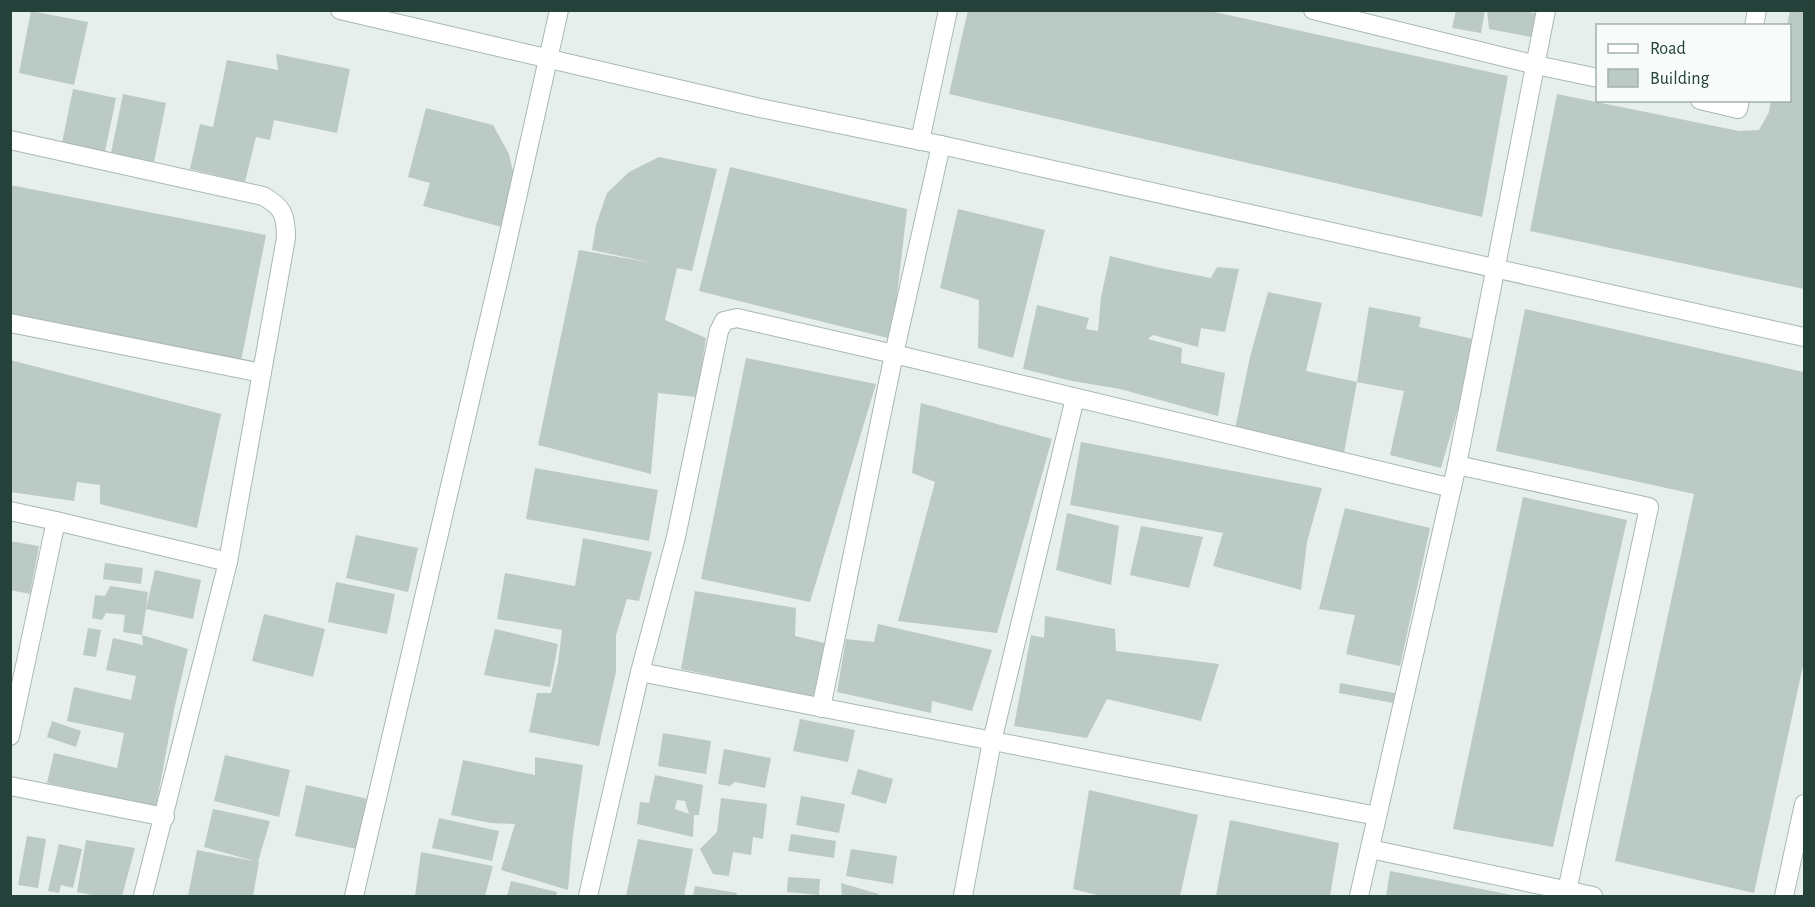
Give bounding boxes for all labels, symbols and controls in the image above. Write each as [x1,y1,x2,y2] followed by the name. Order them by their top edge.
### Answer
[1596,24,1791,102] legend
[1650,40,1686,58] text: Road
[1650,70,1710,88] text: Building

